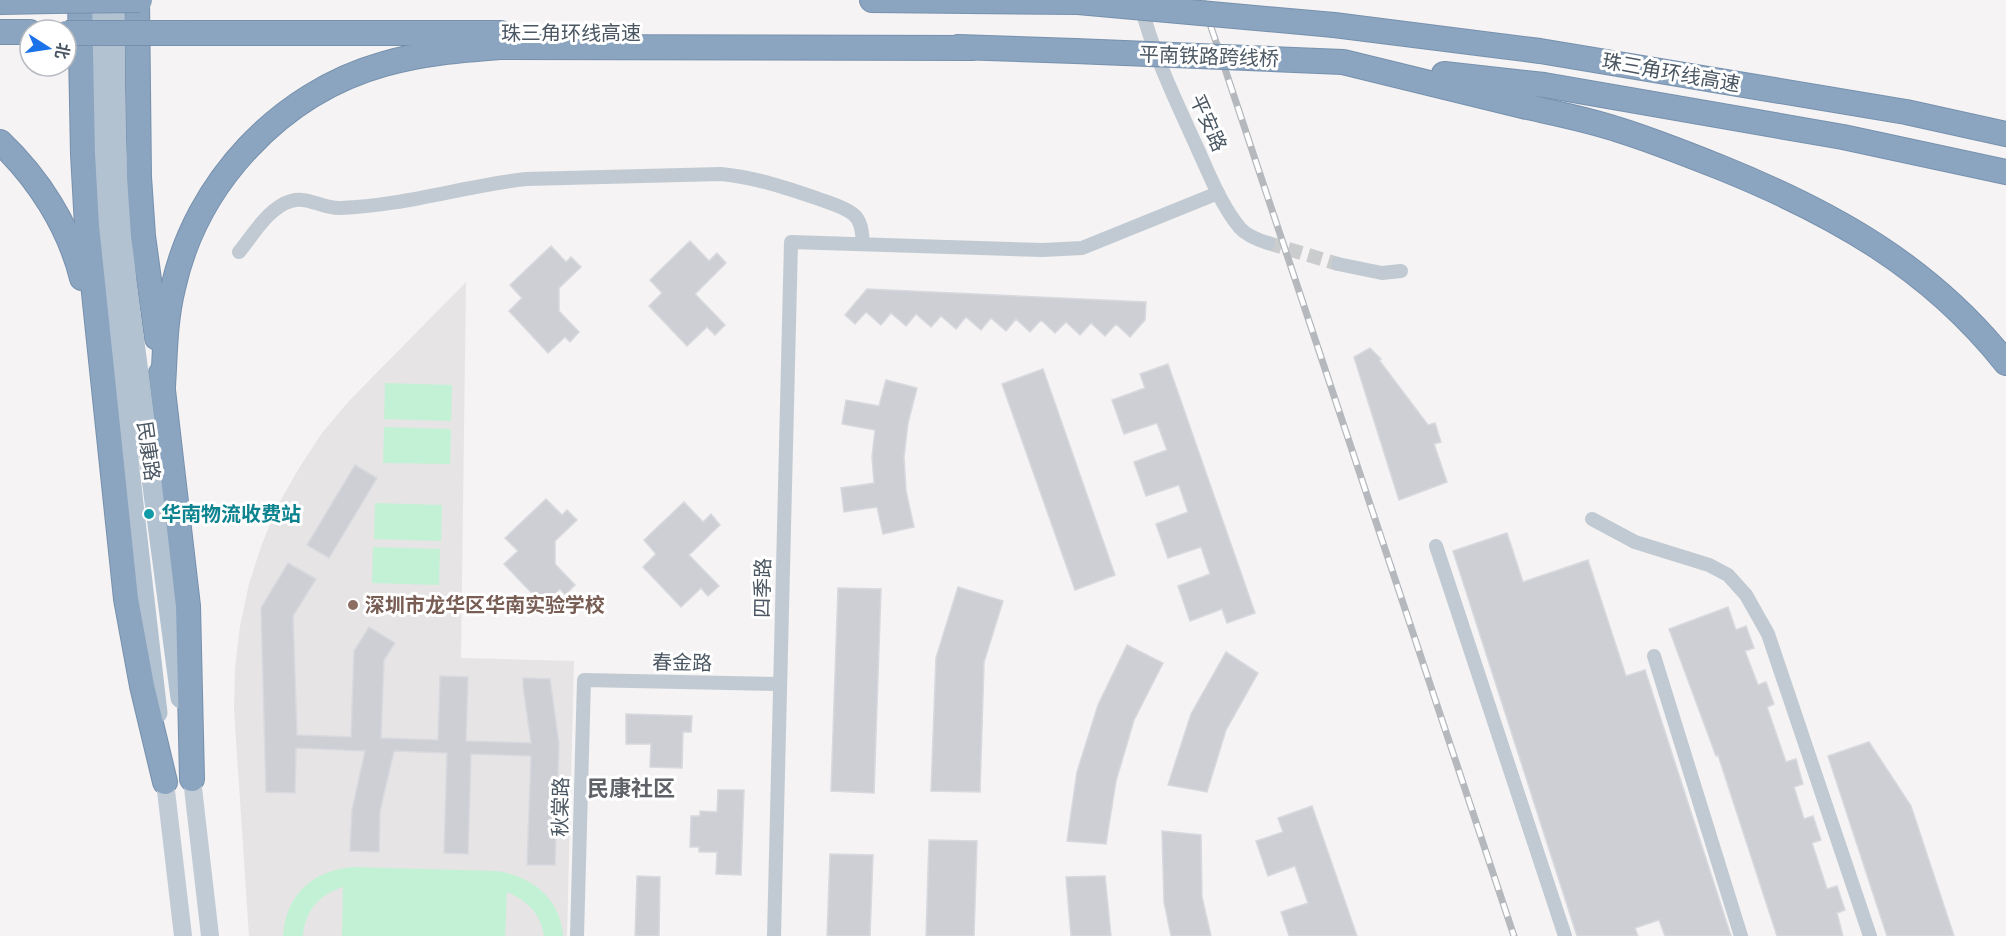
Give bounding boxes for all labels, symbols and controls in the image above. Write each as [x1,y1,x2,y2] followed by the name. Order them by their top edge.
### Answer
[18,18,78,78] north arrow
[501,22,641,45] street label: 珠三角环线高速
[51,41,73,61] text: 北
[1139,43,1279,71] street label: 平南铁路跨线桥
[1600,50,1742,96] street label: 珠三角环线高速
[1185,91,1231,155] street label: 平安路
[132,420,164,482] street label: 民康路
[161,503,301,526] place label: 华南物流收费站
[142,507,156,521] marker: 华南物流收费站
[751,558,775,618] street label: 四季路
[365,594,605,617] place label: 深圳市龙华区华南实验学校
[346,598,360,612] marker: 深圳市龙华区华南实验学校
[652,651,712,675] street label: 春金路
[587,776,675,802] district label: 民康社区
[549,777,573,837] street label: 秋棠路

